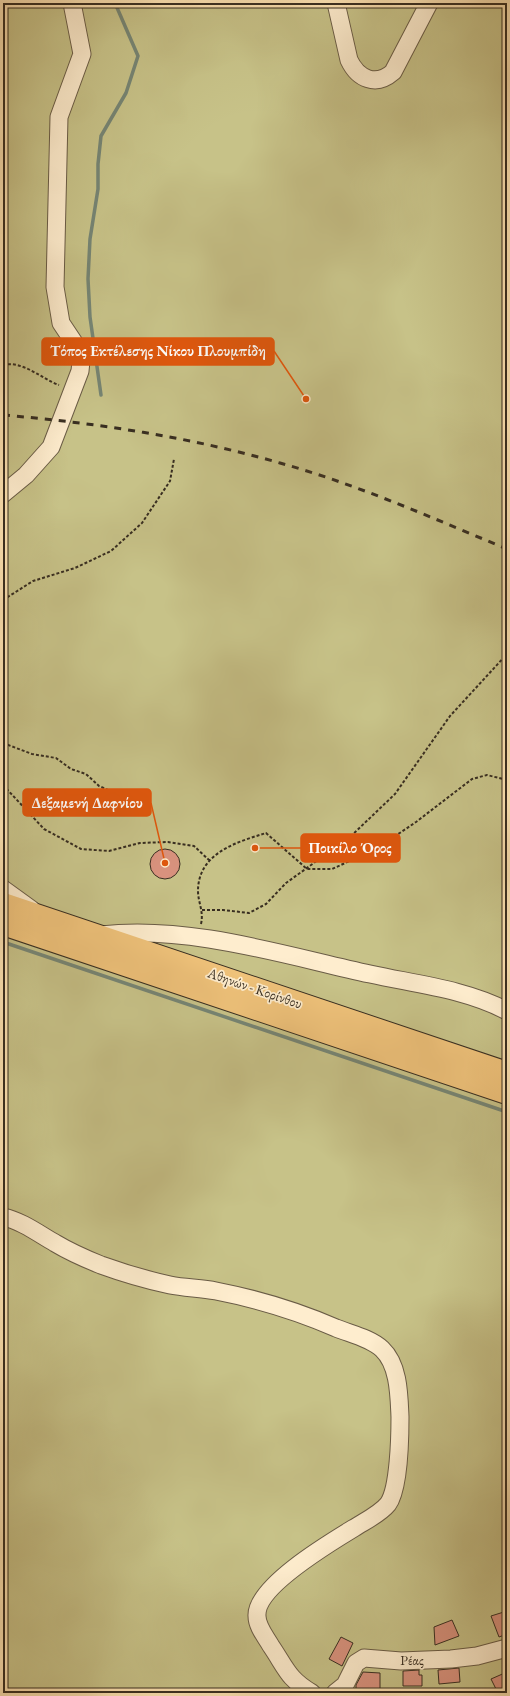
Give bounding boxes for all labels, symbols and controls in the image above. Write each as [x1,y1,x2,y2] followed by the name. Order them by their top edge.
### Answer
[42,338,274,365] callout: Τόπος Εκτέλεσης Νίκου Πλουμπίδη
[50,341,266,360] text: Τόπος Εκτέλεσης Νίκου Πλουμπίδη
[23,789,151,816] callout: Δεξαμενή Δαφνίου
[31,793,143,812] text: Δεξαμενή Δαφνίου
[301,834,400,862] callout: Ποικίλο Όρος
[308,838,392,857] text: Ποικίλο Όρος
[205,963,305,1013] street label: Αθηνών - Κορίνθου
[400,1651,424,1669] street label: Ρέας

